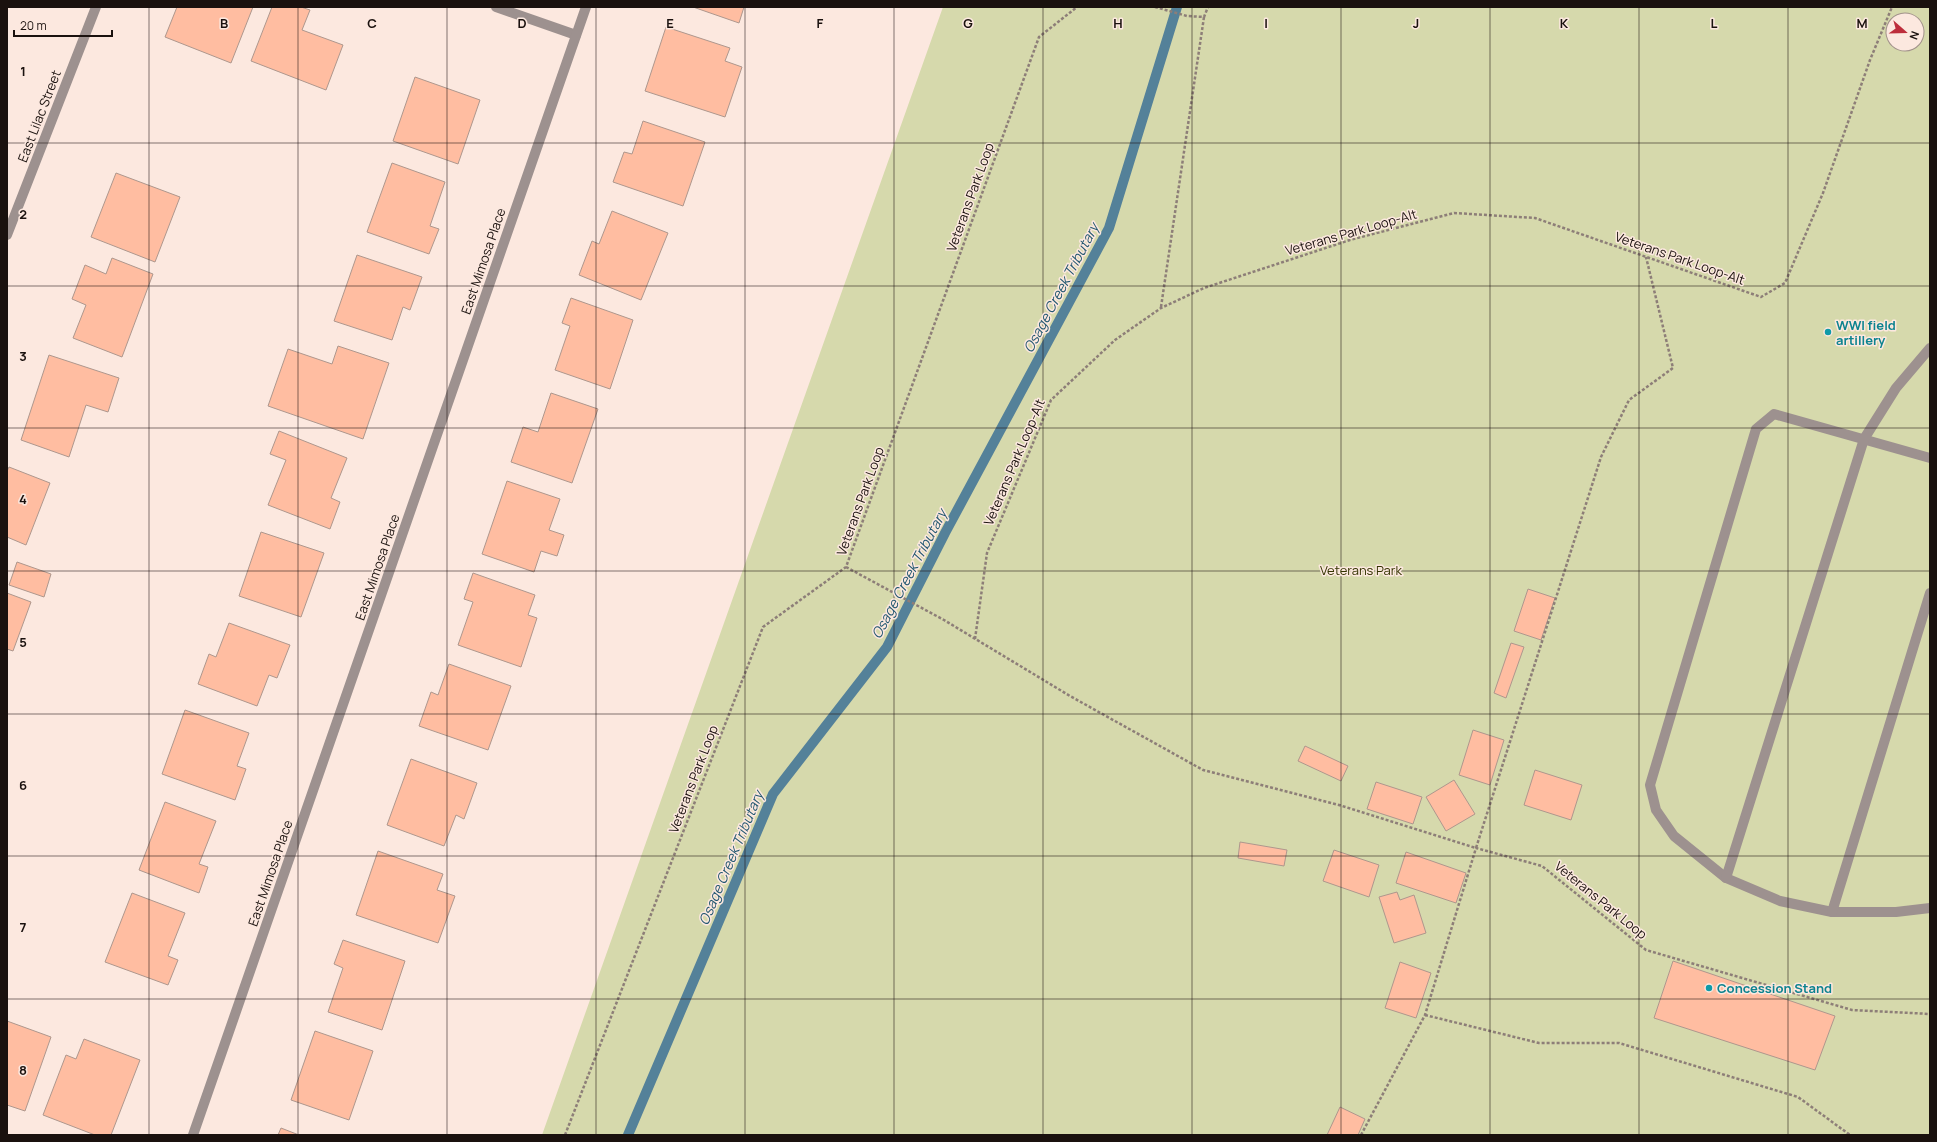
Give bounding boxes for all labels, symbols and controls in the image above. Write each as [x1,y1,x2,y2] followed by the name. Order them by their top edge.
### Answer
[14,12,112,38] scale bar
[1885,12,1925,52] north arrow
[220,14,228,32] text: B
[367,14,377,32] text: C
[517,14,527,32] text: D
[666,14,674,32] text: E
[817,14,824,32] text: F
[963,14,973,32] text: G
[1113,14,1123,32] text: H
[1264,14,1268,32] text: I
[1413,14,1419,32] text: J
[1560,14,1569,32] text: K
[1711,14,1718,32] text: L
[1856,14,1868,32] text: M
[20,17,47,34] text: 20 m
[1906,29,1923,42] text: N
[20,62,26,80] text: 1
[13,67,65,165] street label: East Lilac Street
[942,140,998,254] street label: Veterans Park Loop
[19,205,27,223] text: 2
[456,205,510,316] street label: East Mimosa Place
[1283,205,1419,259] street label: Veterans Park Loop-Alt
[1018,217,1104,356] water label: Osage Creek Tributary
[1613,227,1747,289] street label: Veterans Park Loop-Alt
[1836,316,1896,349] place label: WWI field artillery
[1823,327,1833,337] marker: WWI field artillery
[19,347,27,365] text: 3
[979,396,1049,528] street label: Veterans Park Loop-Alt
[832,444,888,558] street label: Veterans Park Loop
[19,490,27,508] text: 4
[866,503,952,642] water label: Osage Creek Tributary
[350,511,404,622] street label: East Mimosa Place
[1320,561,1402,579] park label: Veterans Park
[19,633,27,651] text: 5
[664,722,722,836] street label: Veterans Park Loop
[19,776,27,794] text: 6
[694,785,768,928] water label: Osage Creek Tributary
[243,817,297,928] street label: East Mimosa Place
[1551,857,1651,943] street label: Veterans Park Loop
[20,918,27,936] text: 7
[1717,979,1832,997] place label: Concession Stand
[1704,983,1714,993] marker: Concession Stand
[19,1061,27,1079] text: 8

